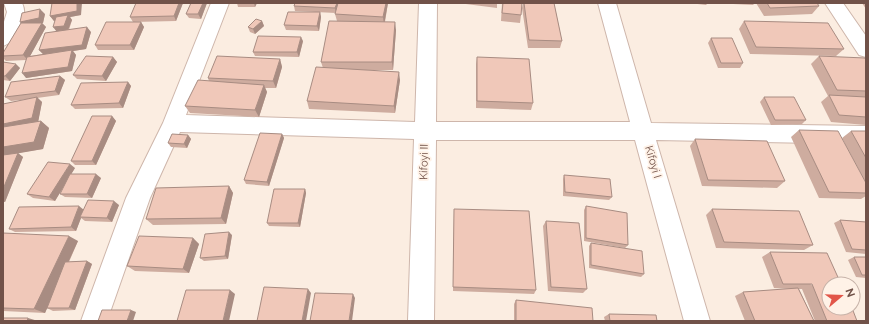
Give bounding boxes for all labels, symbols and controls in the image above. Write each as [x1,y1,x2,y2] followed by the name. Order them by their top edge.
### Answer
[417,144,431,180] street label: Kifoyi II
[642,144,664,180] street label: Kifoyi I
[821,276,861,316] north arrow
[842,287,857,299] text: N

